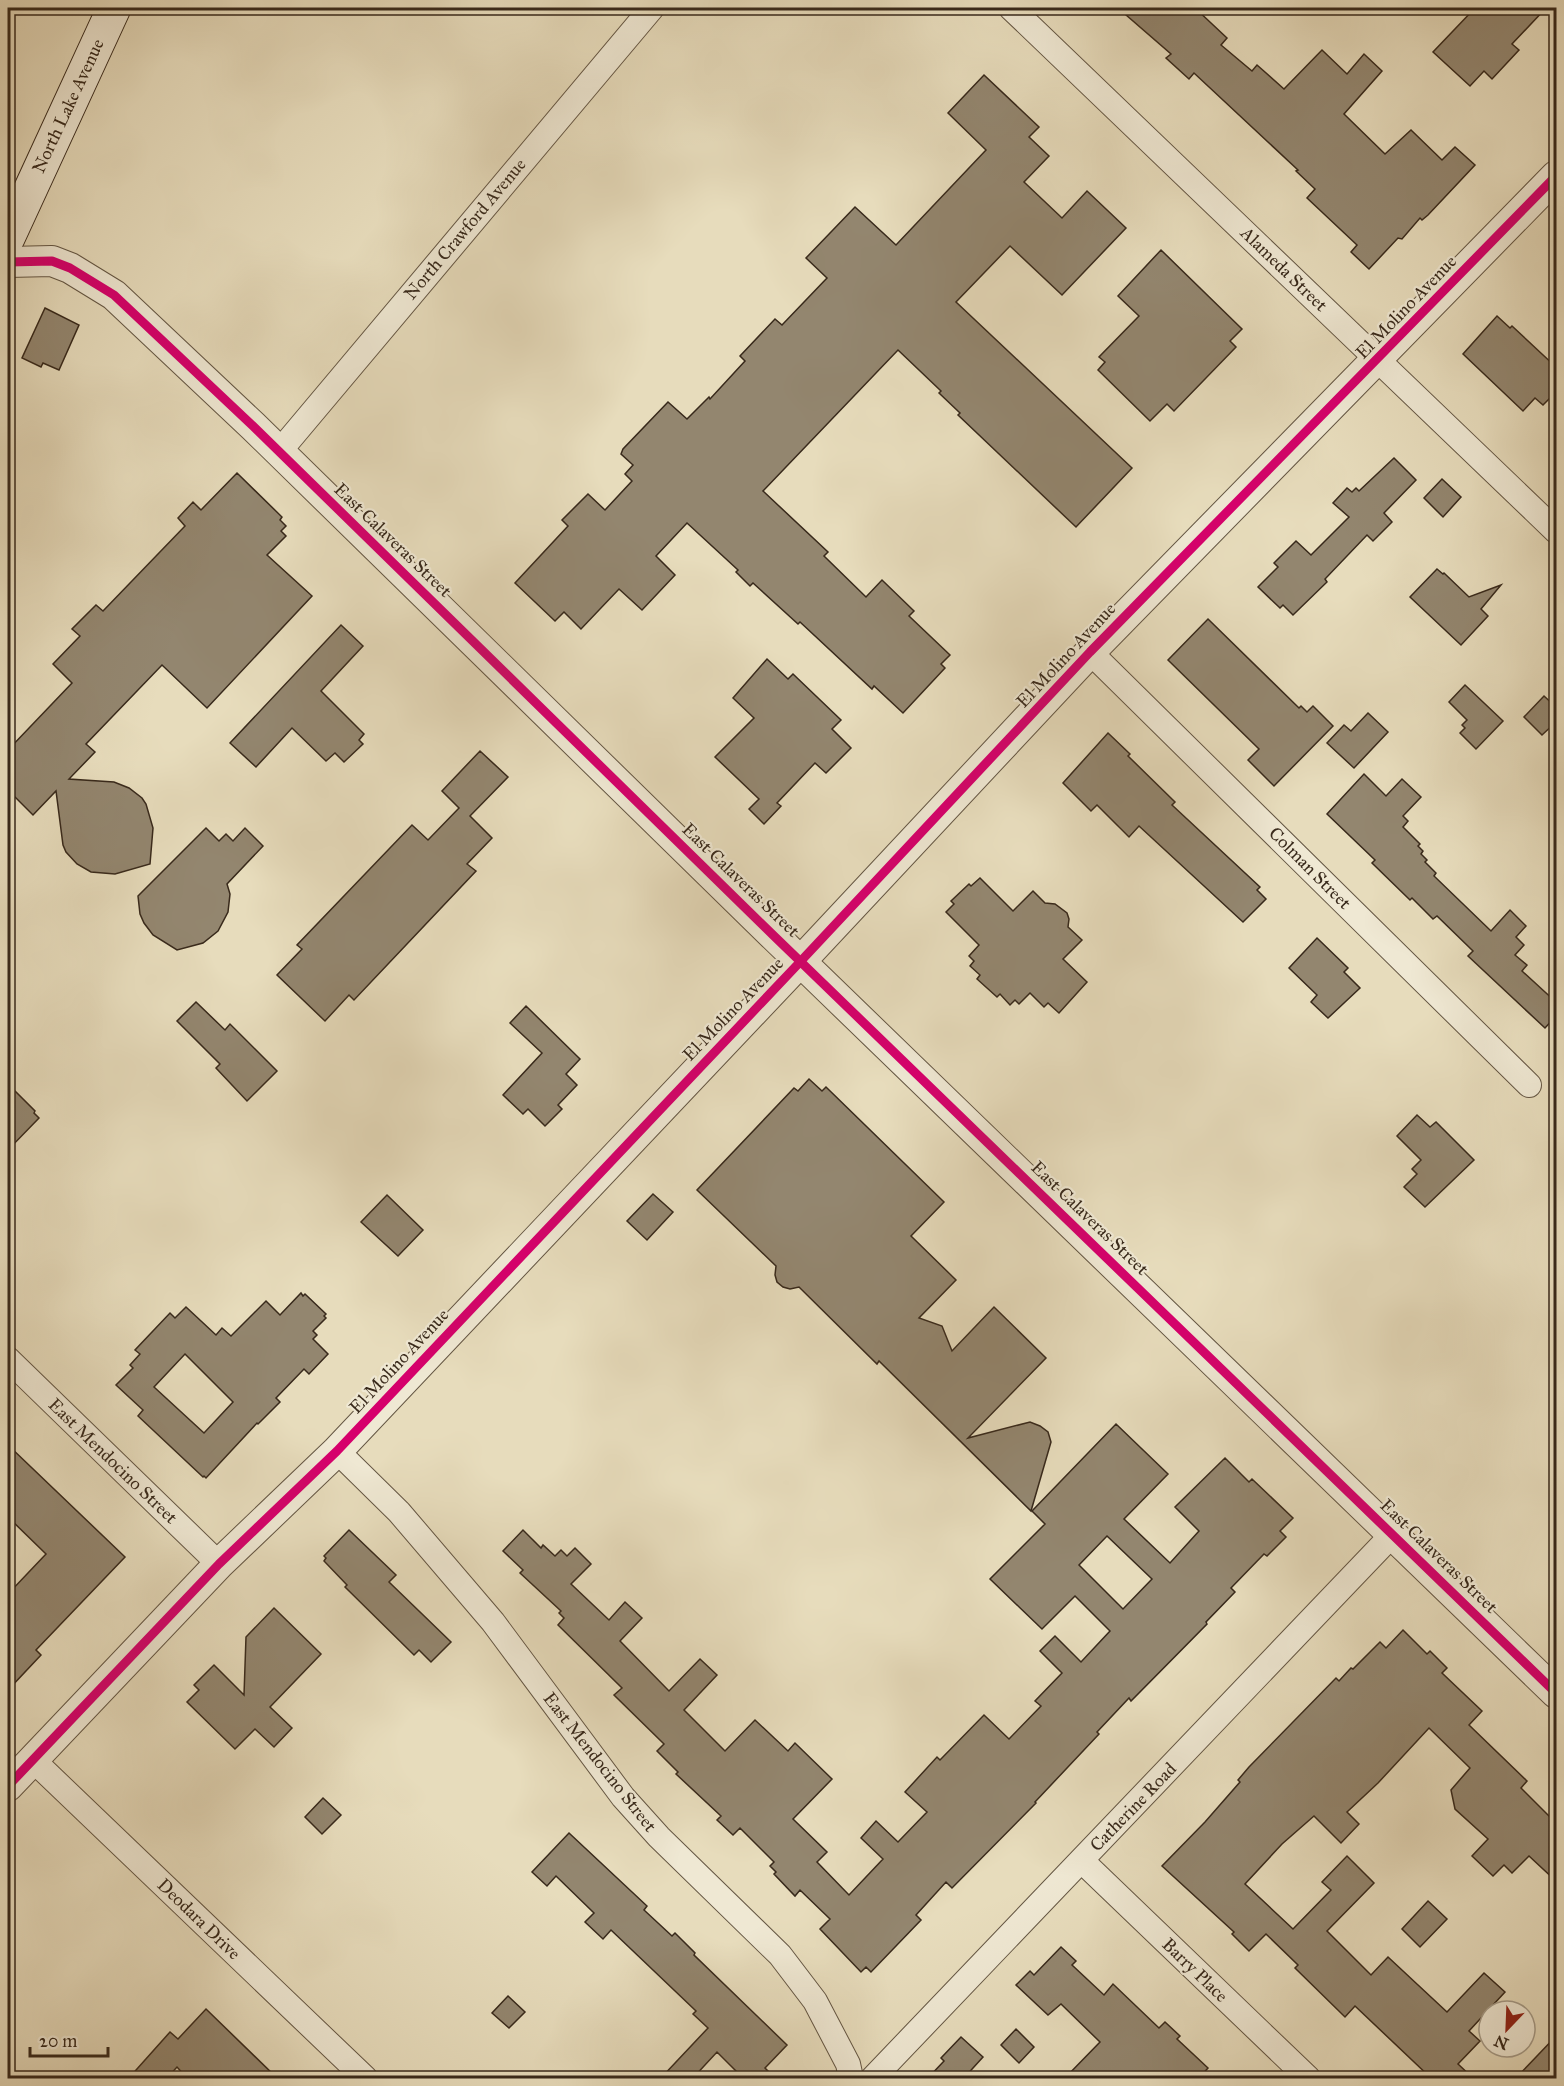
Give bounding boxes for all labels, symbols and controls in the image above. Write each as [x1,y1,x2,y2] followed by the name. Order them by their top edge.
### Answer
[27,35,109,177] street label: North Lake Avenue
[399,154,531,304] street label: North Crawford Avenue
[1235,221,1333,316] street label: Alameda Street
[1351,251,1461,363] street label: El Molino Avenue
[330,478,457,602] street label: East Calaveras Street
[1012,598,1120,712] street label: El Molino Avenue
[678,818,805,942] street label: East Calaveras Street
[1264,822,1356,914] street label: Colman Street
[678,953,788,1065] street label: El Molino Avenue
[1027,1156,1154,1280] street label: East Calaveras Street
[345,1304,453,1418] street label: El Molino Avenue
[44,1394,183,1529] street label: East Mendocino Street
[1376,1494,1503,1618] street label: East Calaveras Street
[539,1688,662,1837] street label: East Mendocino Street
[1085,1758,1181,1856] street label: Catherine Road
[153,1874,245,1964] street label: Deodara Drive
[1157,1933,1233,2007] street label: Barry Place
[1477,1999,1537,2059] north arrow
[30,2020,108,2058] scale bar
[39,2030,77,2052] text: 20 m
[1491,2031,1511,2054] text: N

